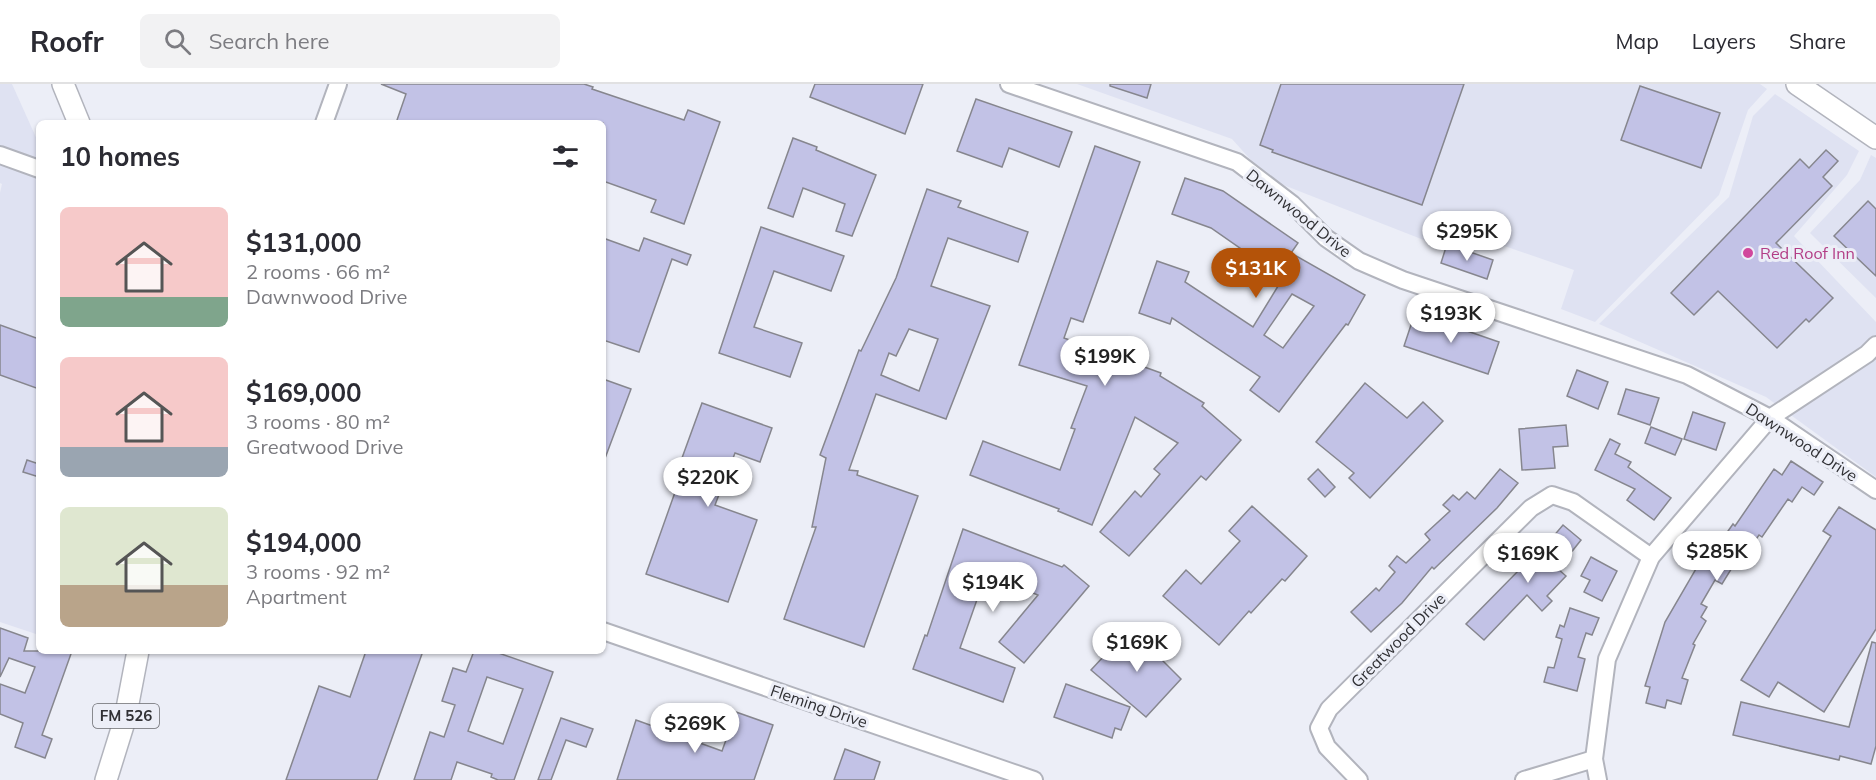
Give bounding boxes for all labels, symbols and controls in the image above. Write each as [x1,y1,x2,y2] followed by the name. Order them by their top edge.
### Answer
[140,14,560,68] search box
[30,24,104,59] text: Roofr
[161,25,194,58] icon: search
[209,27,330,55] text: Search here
[1616,28,1659,54] text: Map
[1692,28,1756,54] text: Layers
[1789,28,1846,54] text: Share
[60,140,180,173] text: 10 homes
[549,140,582,173] icon: filters
[1243,165,1355,261] street label: Dawnwood Drive
[1425,211,1509,262] pin: $295K
[1436,218,1498,243] text: $295K
[246,226,362,259] text: $131,000
[108,231,180,303] icon: home
[1760,243,1855,263] place label: Red Roof Inn
[1741,246,1755,260] marker: Red Roof Inn
[1214,248,1298,299] pin: $131K
[1225,255,1287,280] text: $131K
[246,259,390,284] text: 2 rooms · 66 m²
[246,284,407,309] text: Dawnwood Drive
[1409,293,1493,344] pin: $193K
[1420,300,1482,325] text: $193K
[1063,336,1147,387] pin: $199K
[1074,343,1136,368] text: $199K
[246,376,362,409] text: $169,000
[108,381,180,453] icon: home
[1742,398,1862,486] street label: Dawnwood Drive
[246,409,390,434] text: 3 rooms · 80 m²
[246,434,403,459] text: Greatwood Drive
[666,457,750,508] pin: $220K
[677,464,739,489] text: $220K
[246,526,362,559] text: $194,000
[108,531,180,603] icon: home
[1675,531,1759,582] pin: $285K
[1486,533,1570,584] pin: $169K
[1686,538,1748,563] text: $285K
[1497,540,1559,565] text: $169K
[246,559,390,584] text: 3 rooms · 92 m²
[951,562,1035,613] pin: $194K
[962,569,1024,594] text: $194K
[246,584,347,609] text: Apartment
[1346,588,1450,692] street label: Greatwood Drive
[1095,622,1179,673] pin: $169K
[1106,629,1168,654] text: $169K
[768,680,870,732] street label: Fleming Drive
[653,703,737,754] pin: $269K
[93,704,159,728] road number: FM 526
[664,710,726,735] text: $269K

